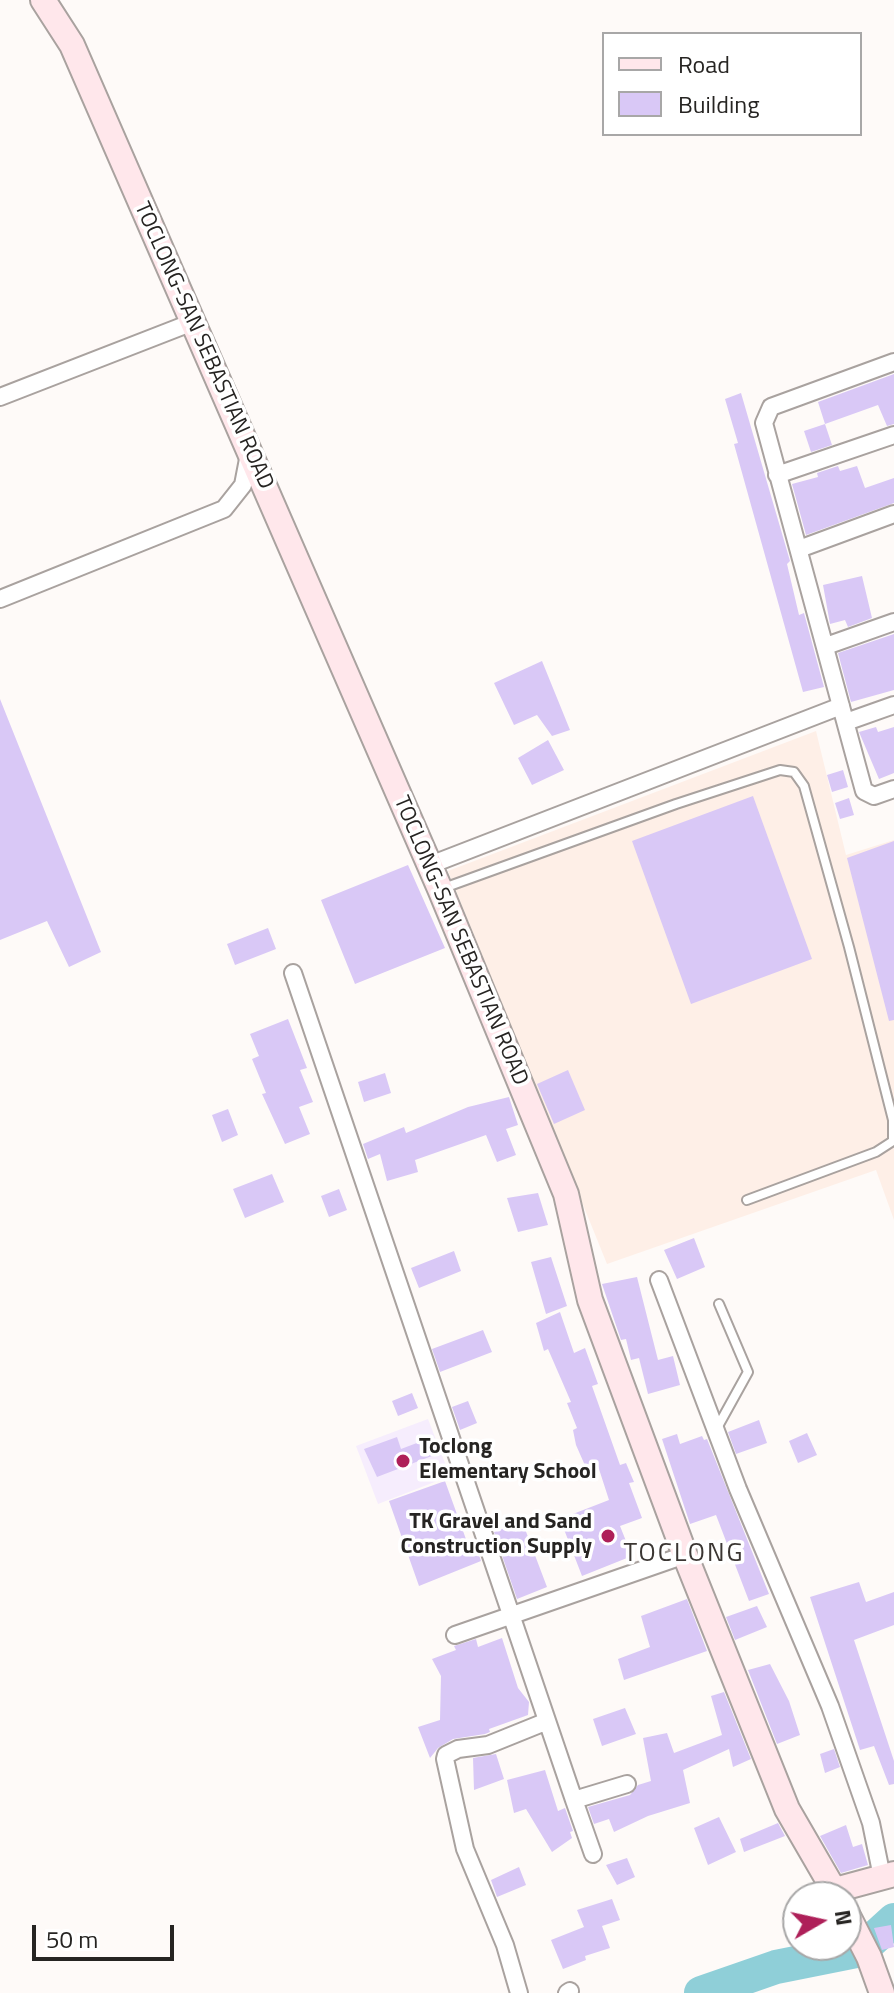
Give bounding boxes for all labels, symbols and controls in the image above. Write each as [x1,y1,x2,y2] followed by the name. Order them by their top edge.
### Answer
[602,32,862,136] legend
[678,46,730,82] text: Road
[678,86,760,122] text: Building
[128,198,278,494] street label: TOCLONG-SAN SEBASTIAN ROAD
[387,792,533,1090] street label: TOCLONG-SAN SEBASTIAN ROAD
[419,1435,597,1486] place label: Toclong Elementary School
[394,1452,412,1470] marker: Toclong Elementary School
[400,1510,592,1562] place label: TK Gravel and Sand Construction Supply
[599,1527,617,1545] marker: TK Gravel and Sand Construction Supply
[623,1539,745,1571] district label: TOCLONG
[782,1881,862,1961] north arrow
[826,1907,862,1928] text: N
[36,1909,178,1959] scale bar
[46,1921,98,1957] text: 50 m

